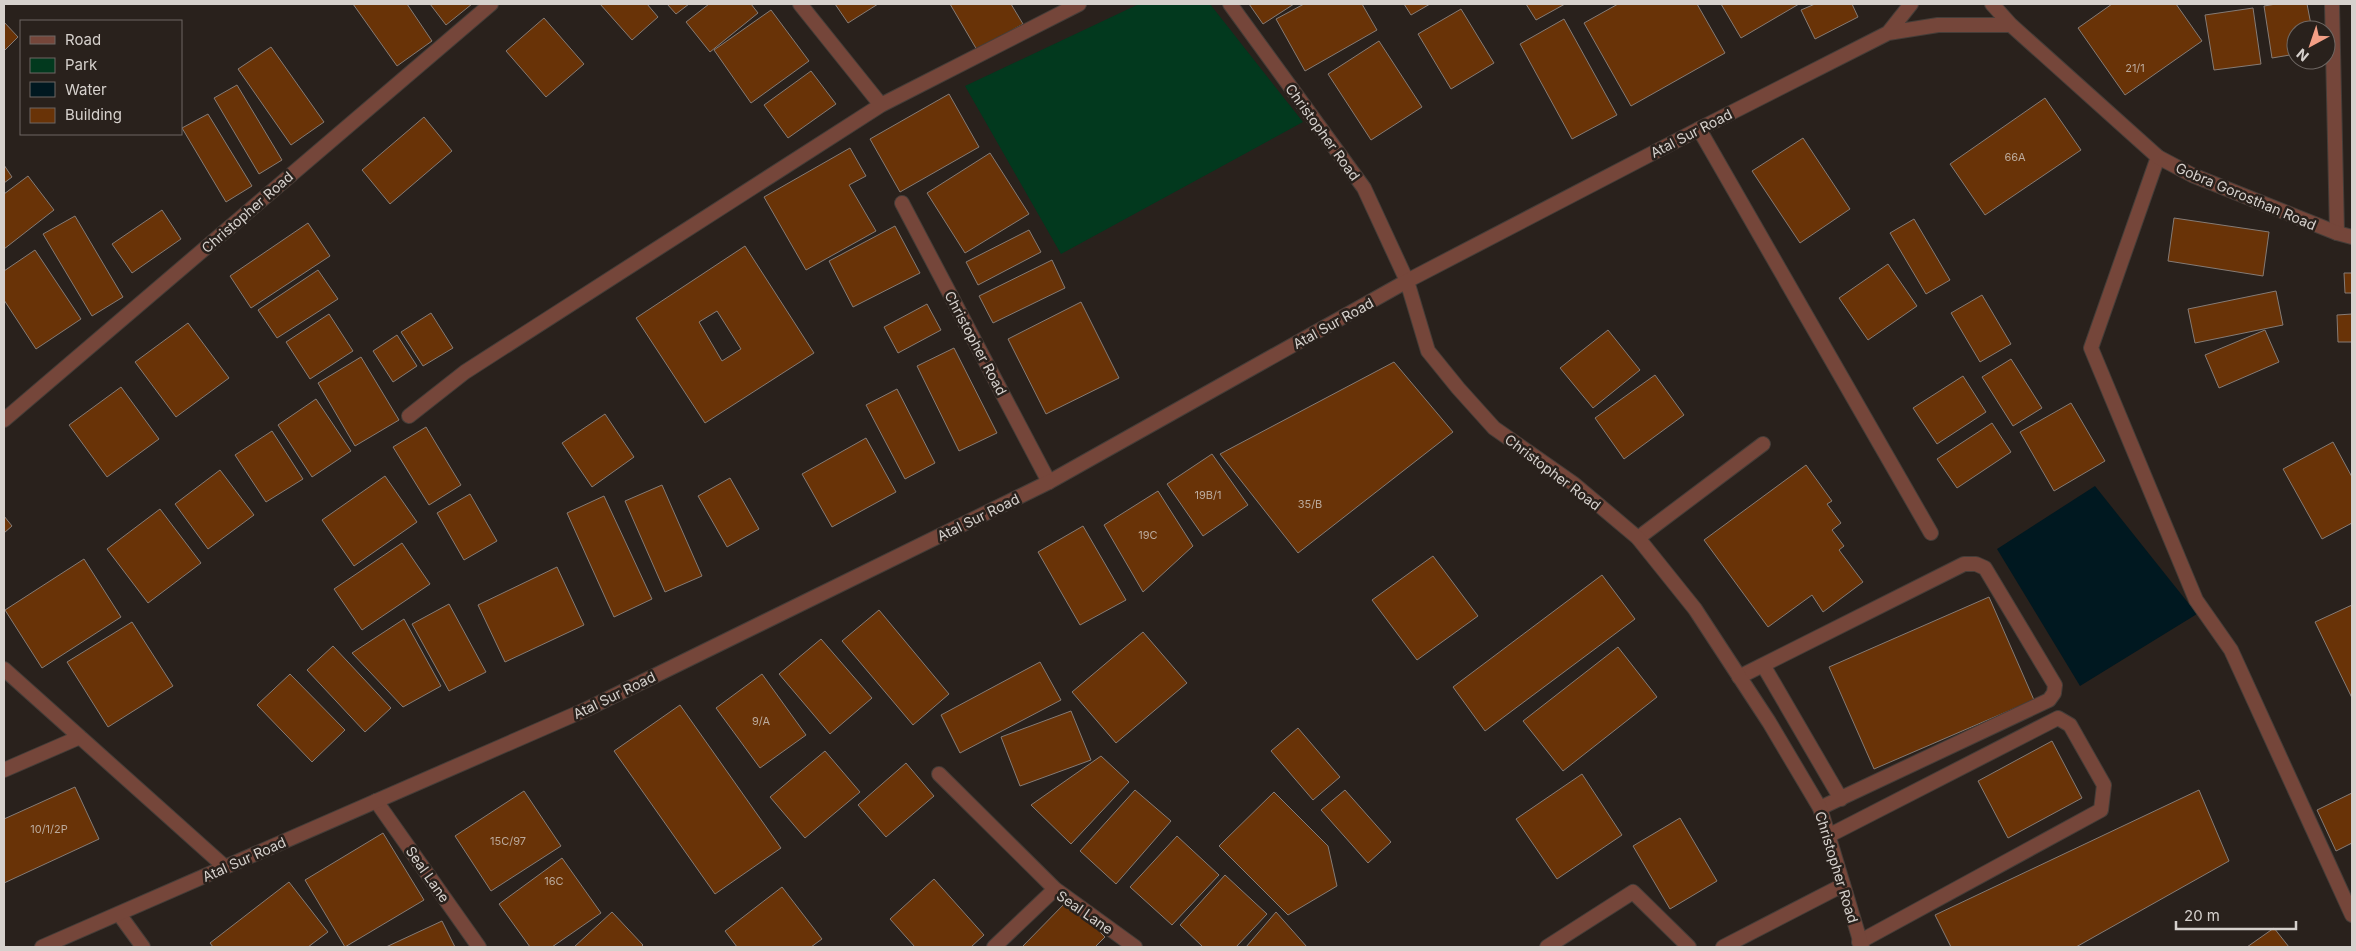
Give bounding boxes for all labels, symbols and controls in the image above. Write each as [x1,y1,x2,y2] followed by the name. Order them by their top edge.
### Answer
[20,20,182,135] legend
[2286,20,2336,70] north arrow
[65,30,101,49] text: Road
[2293,45,2312,65] text: N
[65,55,98,74] text: Park
[2125,61,2145,75] house number: 21/1
[65,80,107,99] text: Water
[1282,80,1364,184] street label: Christopher Road
[65,105,122,124] text: Building
[1647,105,1735,161] street label: Atal Sur Road
[2004,150,2026,164] house number: 66A
[2173,159,2319,233] street label: Gobra Gorosthan Road
[198,168,296,256] street label: Christopher Road
[941,288,1011,398] street label: Christopher Road
[1290,294,1376,352] street label: Atal Sur Road
[1502,430,1604,514] street label: Christopher Road
[1195,488,1221,502] house number: 19B/1
[934,490,1022,544] street label: Atal Sur Road
[1298,497,1322,511] house number: 35/B
[1138,528,1158,542] house number: 19C
[570,668,658,722] street label: Atal Sur Road
[752,714,770,728] house number: 9/A
[1812,809,1862,925] street label: Christopher Road
[30,822,68,836] house number: 10/1/2P
[200,833,288,885] street label: Atal Sur Road
[490,834,526,848] house number: 15C/97
[402,843,454,905] street label: Seal Lane
[544,874,564,888] house number: 16C
[1054,886,1116,938] street label: Seal Lane
[2176,898,2296,930] scale bar
[2184,906,2220,925] text: 20 m

